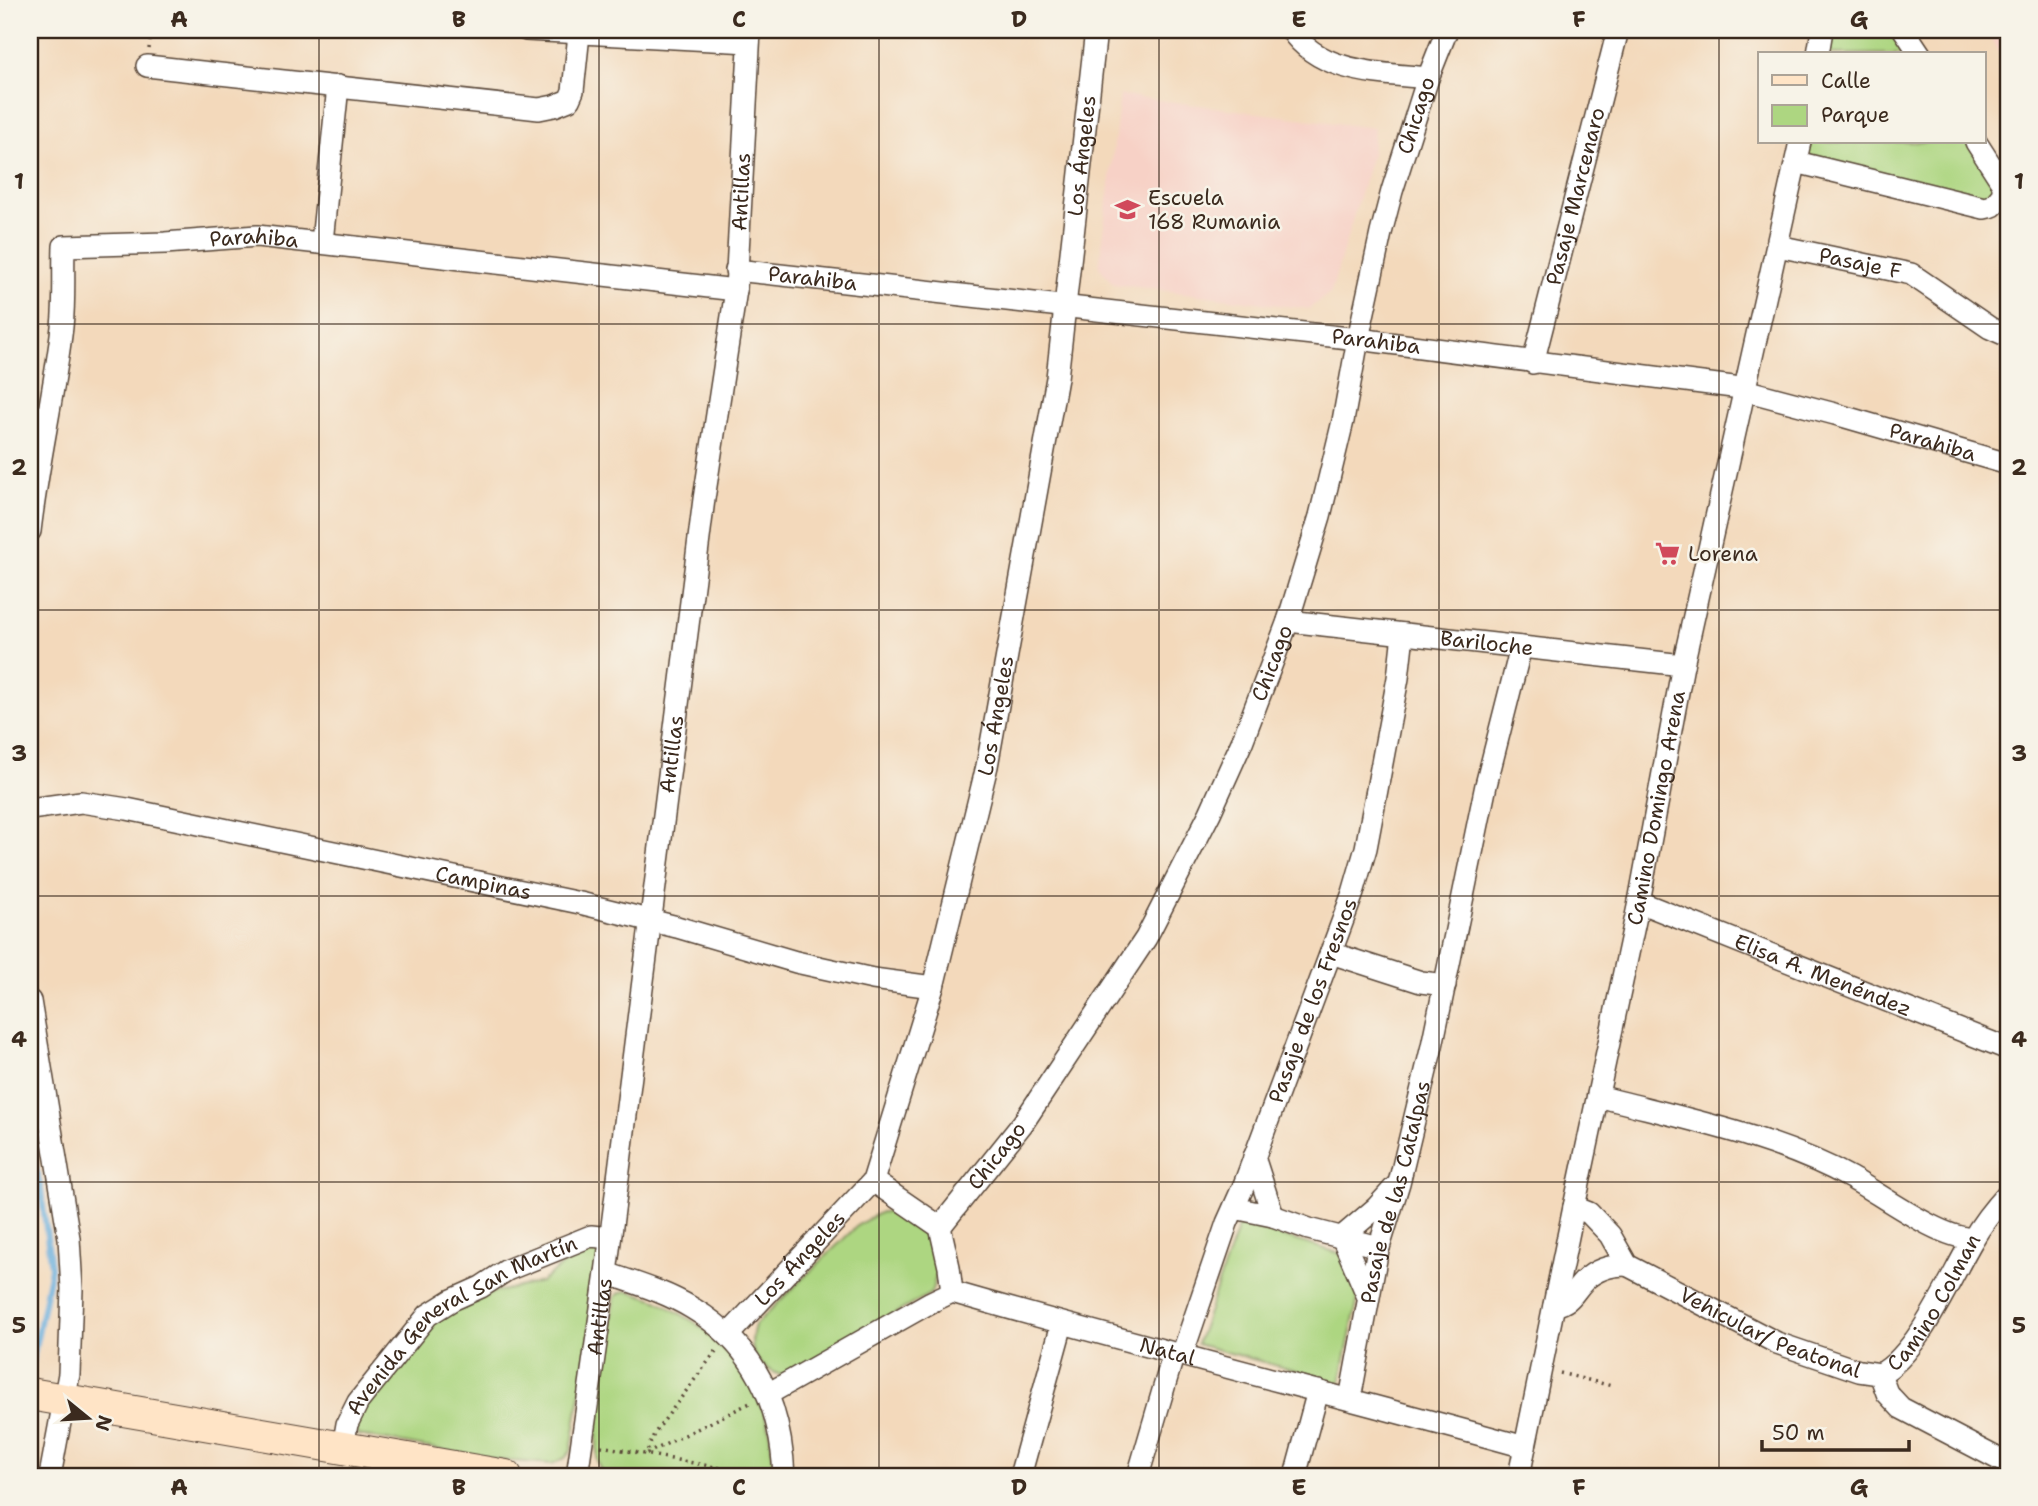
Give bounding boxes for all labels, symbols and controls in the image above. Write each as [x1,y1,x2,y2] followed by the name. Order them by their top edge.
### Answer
[170,4,188,34] text: A
[452,4,466,34] text: B
[732,4,746,34] text: C
[1011,4,1027,34] text: D
[1291,4,1307,34] text: E
[1572,4,1586,34] text: F
[1850,4,1869,34] text: G
[1758,52,1986,144] legend
[1821,67,1871,95] text: Calle
[1391,73,1441,158] street label: Chicago
[1061,94,1103,218] street label: Los Ángeles
[1821,101,1890,129] text: Parque
[1539,105,1612,288] street label: Pasaje Marcenaro
[725,152,757,232] street label: Antillas
[14,166,24,196] text: 1
[2014,166,2024,196] text: 1
[1148,184,1280,236] place label: Escuela 168 Rumania
[1114,196,1142,224] school or university icon: Escuela 168 Rumania
[209,222,300,255] street label: Parahiba
[1816,241,1904,286] street label: Pasaje F
[767,260,858,297] street label: Parahiba
[1330,322,1422,361] street label: Parahiba
[1886,416,1979,468] street label: Parahiba
[11,452,27,482] text: 2
[2011,452,2027,482] text: 2
[1654,540,1682,568] supermarket icon: Lorena
[1688,540,1758,568] place label: Lorena
[1245,621,1299,705] street label: Chicago
[1439,624,1535,662] street label: Bariloche
[971,654,1021,779] street label: Los Ángeles
[1620,688,1692,928] street label: Camino Domingo Arena
[653,714,690,795] street label: Antillas
[11,738,27,768] text: 3
[2011,738,2027,768] text: 3
[433,859,534,907] street label: Campinas
[1262,894,1364,1107] street label: Pasaje de los Fresnos
[1730,927,1916,1023] street label: Elisa A. Menéndez
[11,1024,27,1054] text: 4
[2011,1024,2027,1054] text: 4
[1354,1078,1437,1306] street label: Pasaje de las Catalpas
[961,1116,1033,1196] street label: Chicago
[748,1205,852,1312] street label: Los Ángeles
[1881,1228,1987,1378] street label: Camino Colman
[340,1229,581,1420] street label: Avenida General San Martín
[580,1276,619,1357] street label: Antillas
[1674,1281,1866,1385] street label: Vehicular/ Peatonal
[12,1310,26,1340] text: 5
[2012,1310,2026,1340] text: 5
[1137,1331,1199,1372] street label: Natal
[52,1384,122,1454] north arrow
[1762,1408,1909,1452] scale bar
[89,1412,118,1434] text: N
[1772,1419,1825,1447] text: 50 m
[170,1472,188,1502] text: A
[452,1472,466,1502] text: B
[732,1472,746,1502] text: C
[1011,1472,1027,1502] text: D
[1291,1472,1307,1502] text: E
[1572,1472,1586,1502] text: F
[1850,1472,1869,1502] text: G

